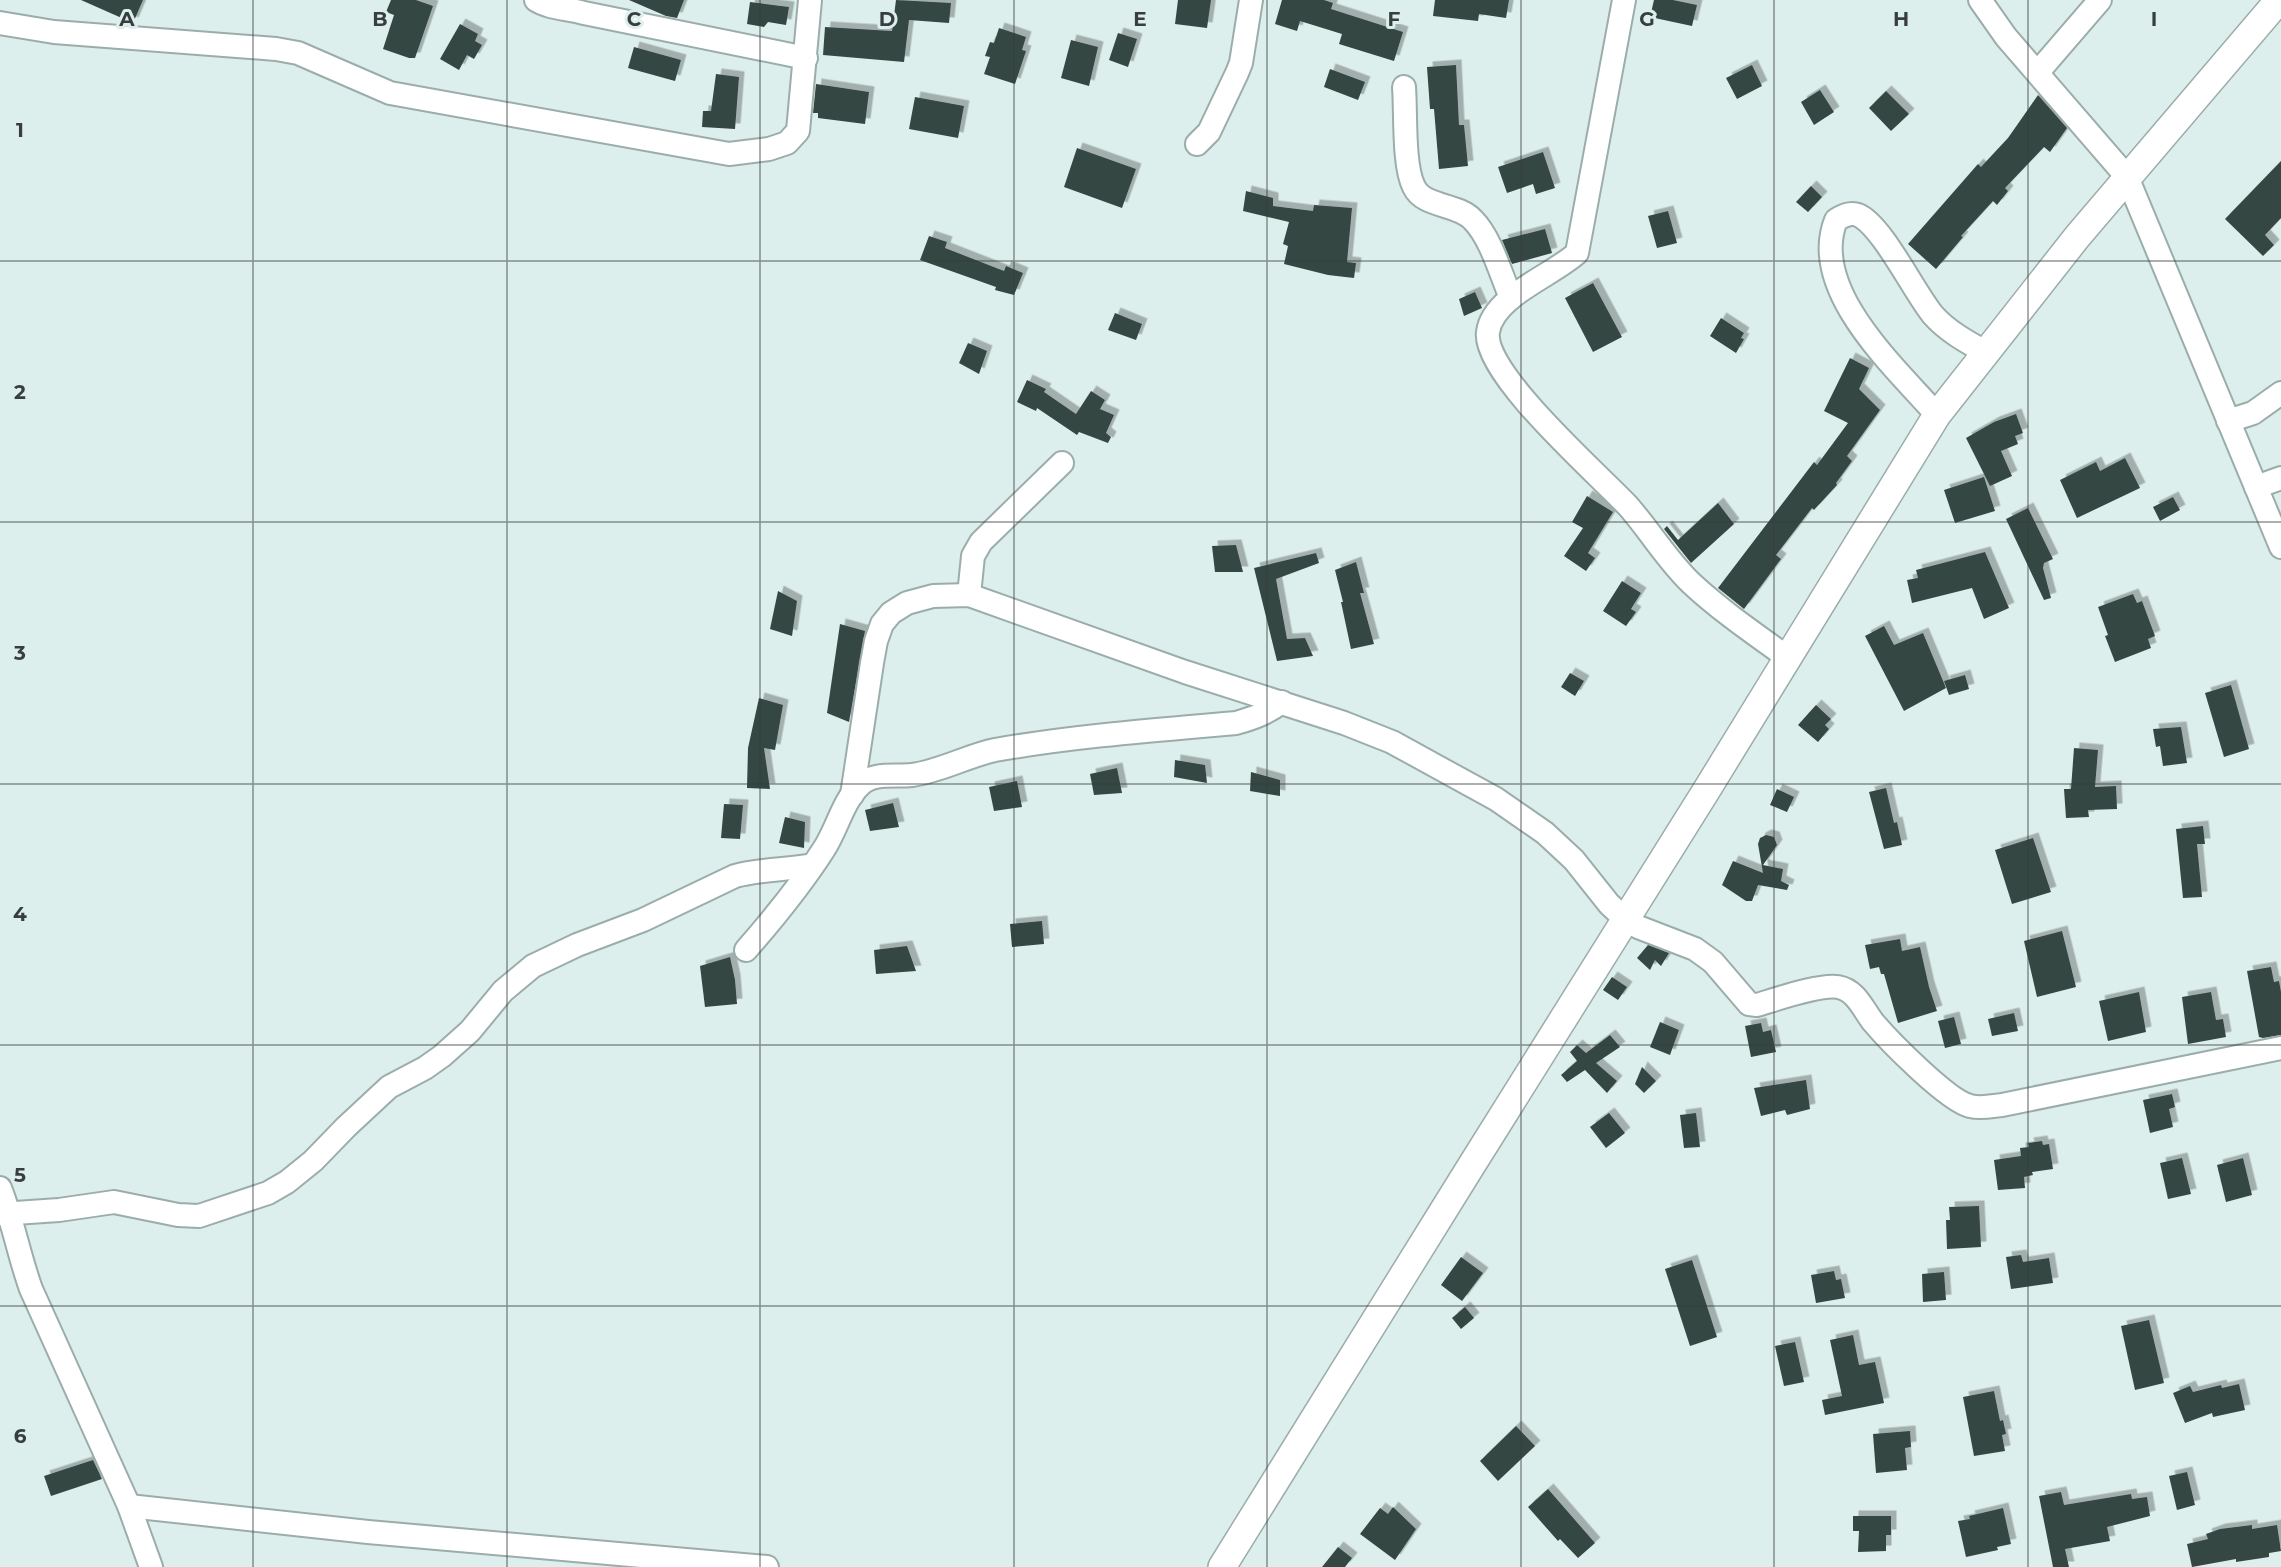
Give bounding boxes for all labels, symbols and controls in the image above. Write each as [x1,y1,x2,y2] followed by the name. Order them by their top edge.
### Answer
[118,7,135,31] text: A
[372,7,388,31] text: B
[627,7,642,31] text: C
[879,7,895,31] text: D
[1133,7,1147,31] text: E
[1388,7,1401,31] text: F
[1639,7,1655,31] text: G
[1893,7,1909,31] text: H
[2151,7,2157,31] text: I
[16,118,24,142] text: 1
[14,380,26,404] text: 2
[13,641,26,665] text: 3
[13,902,27,926] text: 4
[14,1163,26,1187] text: 5
[14,1424,27,1448] text: 6

